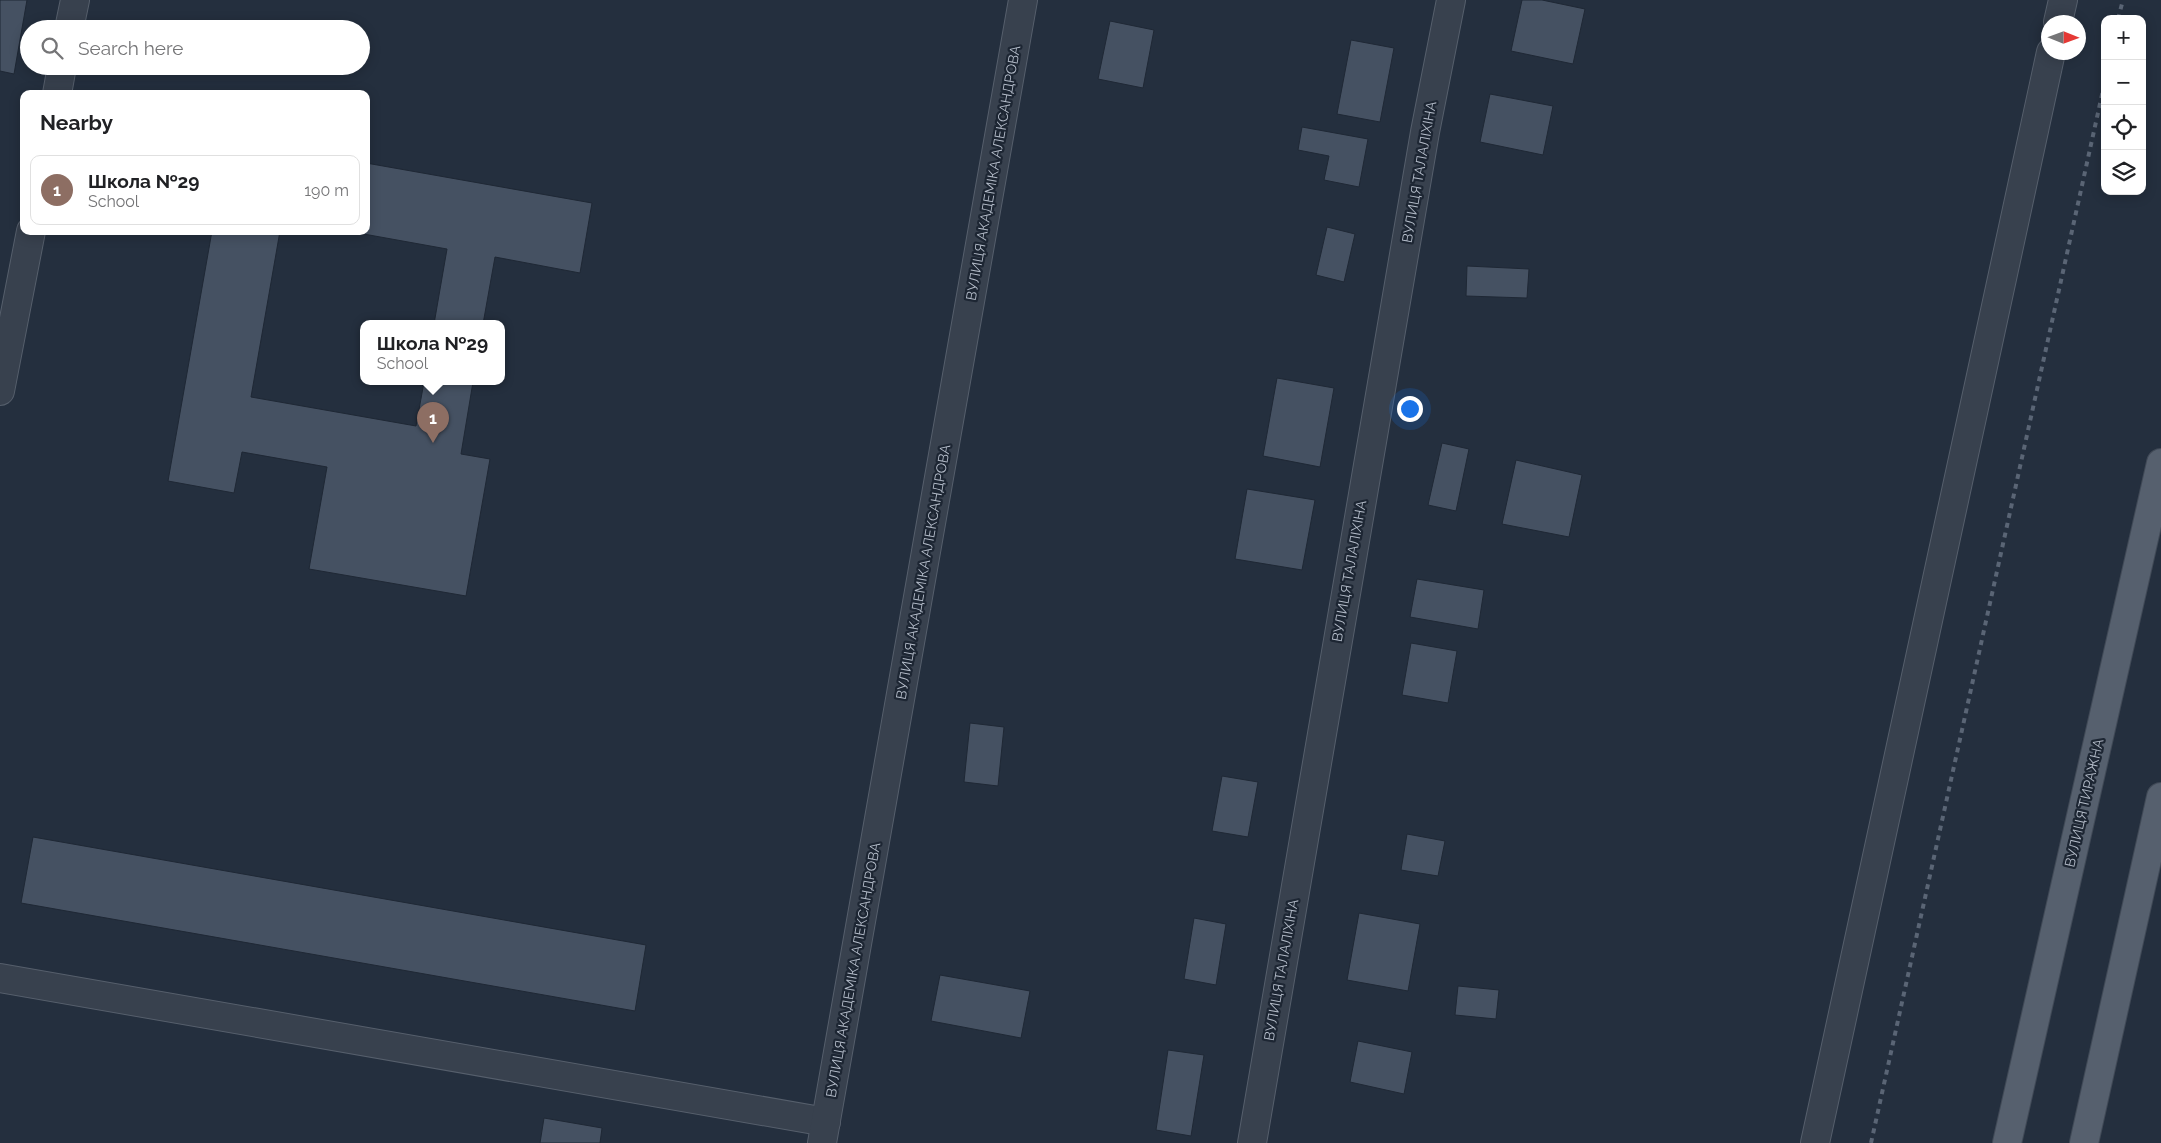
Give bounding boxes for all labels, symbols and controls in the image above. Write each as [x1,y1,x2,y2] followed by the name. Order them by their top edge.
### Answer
[2041,15,2086,60] north arrow
[2101,15,2146,195] map controls
[2101,15,2146,60] button: +
[20,20,370,75] search box
[38,34,66,62] icon: search
[78,37,184,59] text: Search here
[963,44,1023,302] street label: ВУЛИЦЯ АКАДЕМІКА АЛЕКСАНДРОВА
[2101,60,2146,105] button: −
[1399,99,1439,244] street label: ВУЛИЦЯ ТАЛАЛІХІНА
[2101,105,2146,150] button: locate
[40,110,113,135] text: Nearby
[2101,150,2146,195] button: layers
[88,170,199,192] text: Школа №29
[53,181,61,200] text: 1
[304,181,349,200] text: 190 m
[88,192,139,211] text: School
[360,320,505,385] popup
[377,332,488,354] text: Школа №29
[377,354,428,373] text: School
[1397,396,1423,422] your location
[417,402,449,443] pin: 1
[893,443,953,701] street label: ВУЛИЦЯ АКАДЕМІКА АЛЕКСАНДРОВА
[1329,498,1369,643] street label: ВУЛИЦЯ ТАЛАЛІХІНА
[2061,737,2107,869] street label: ВУЛИЦЯ ТИРАЖНА
[823,841,883,1099] street label: ВУЛИЦЯ АКАДЕМІКА АЛЕКСАНДРОВА
[1261,897,1301,1042] street label: ВУЛИЦЯ ТАЛАЛІХІНА

